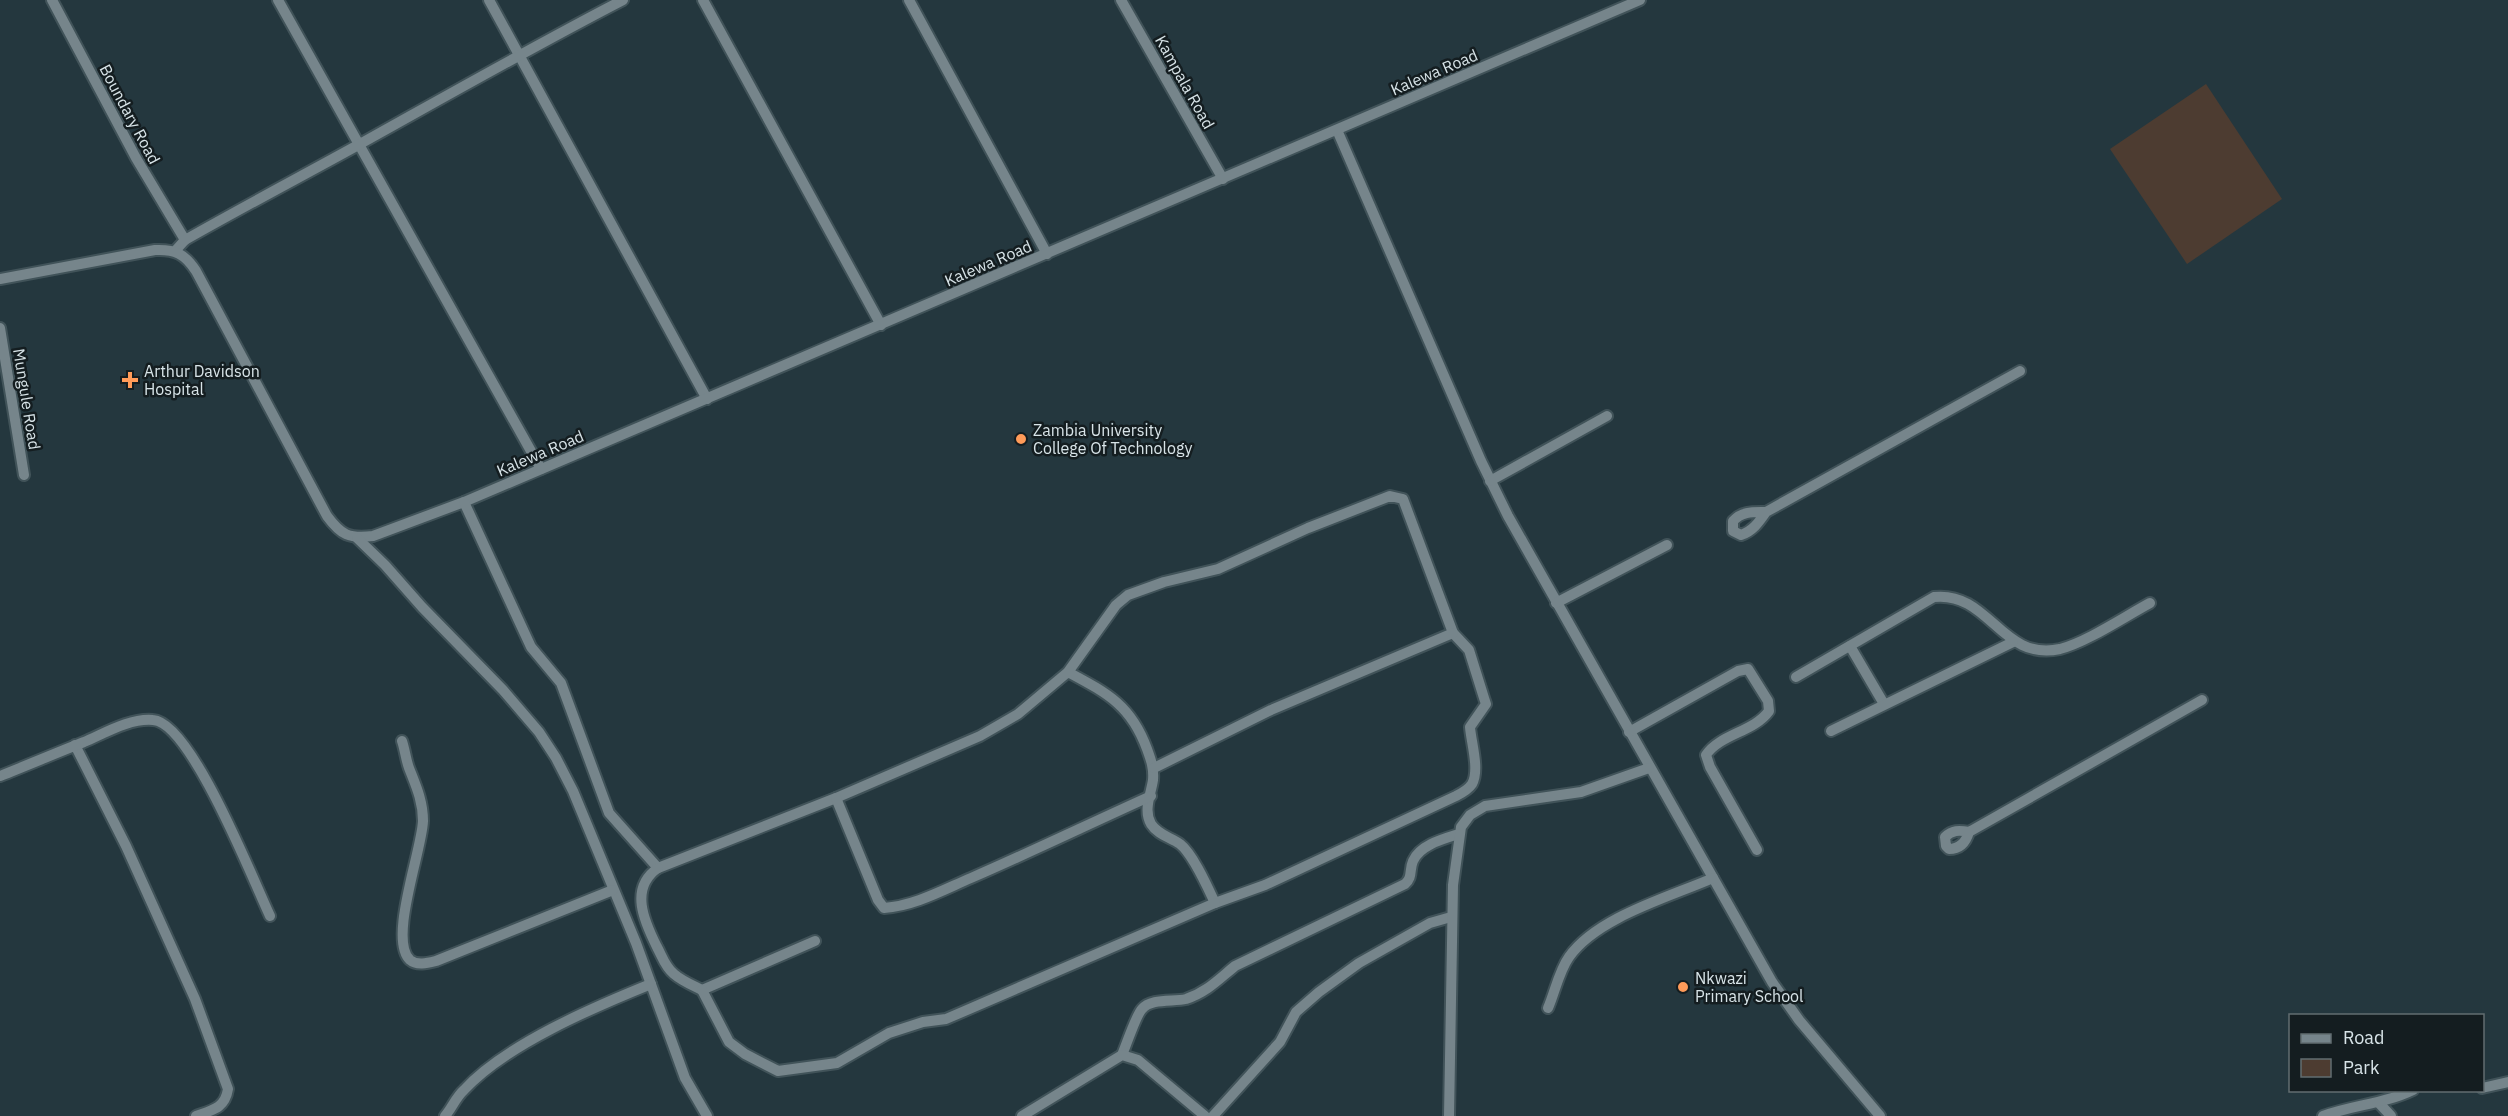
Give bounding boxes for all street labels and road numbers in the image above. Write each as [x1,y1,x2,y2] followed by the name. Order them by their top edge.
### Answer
[1151,32,1219,132] street label: Kampala Road
[1387,45,1481,99] street label: Kalewa Road
[95,61,165,167] street label: Boundary Road
[941,236,1035,290] street label: Kalewa Road
[9,347,45,451] street label: Mungule Road
[493,426,587,480] street label: Kalewa Road

